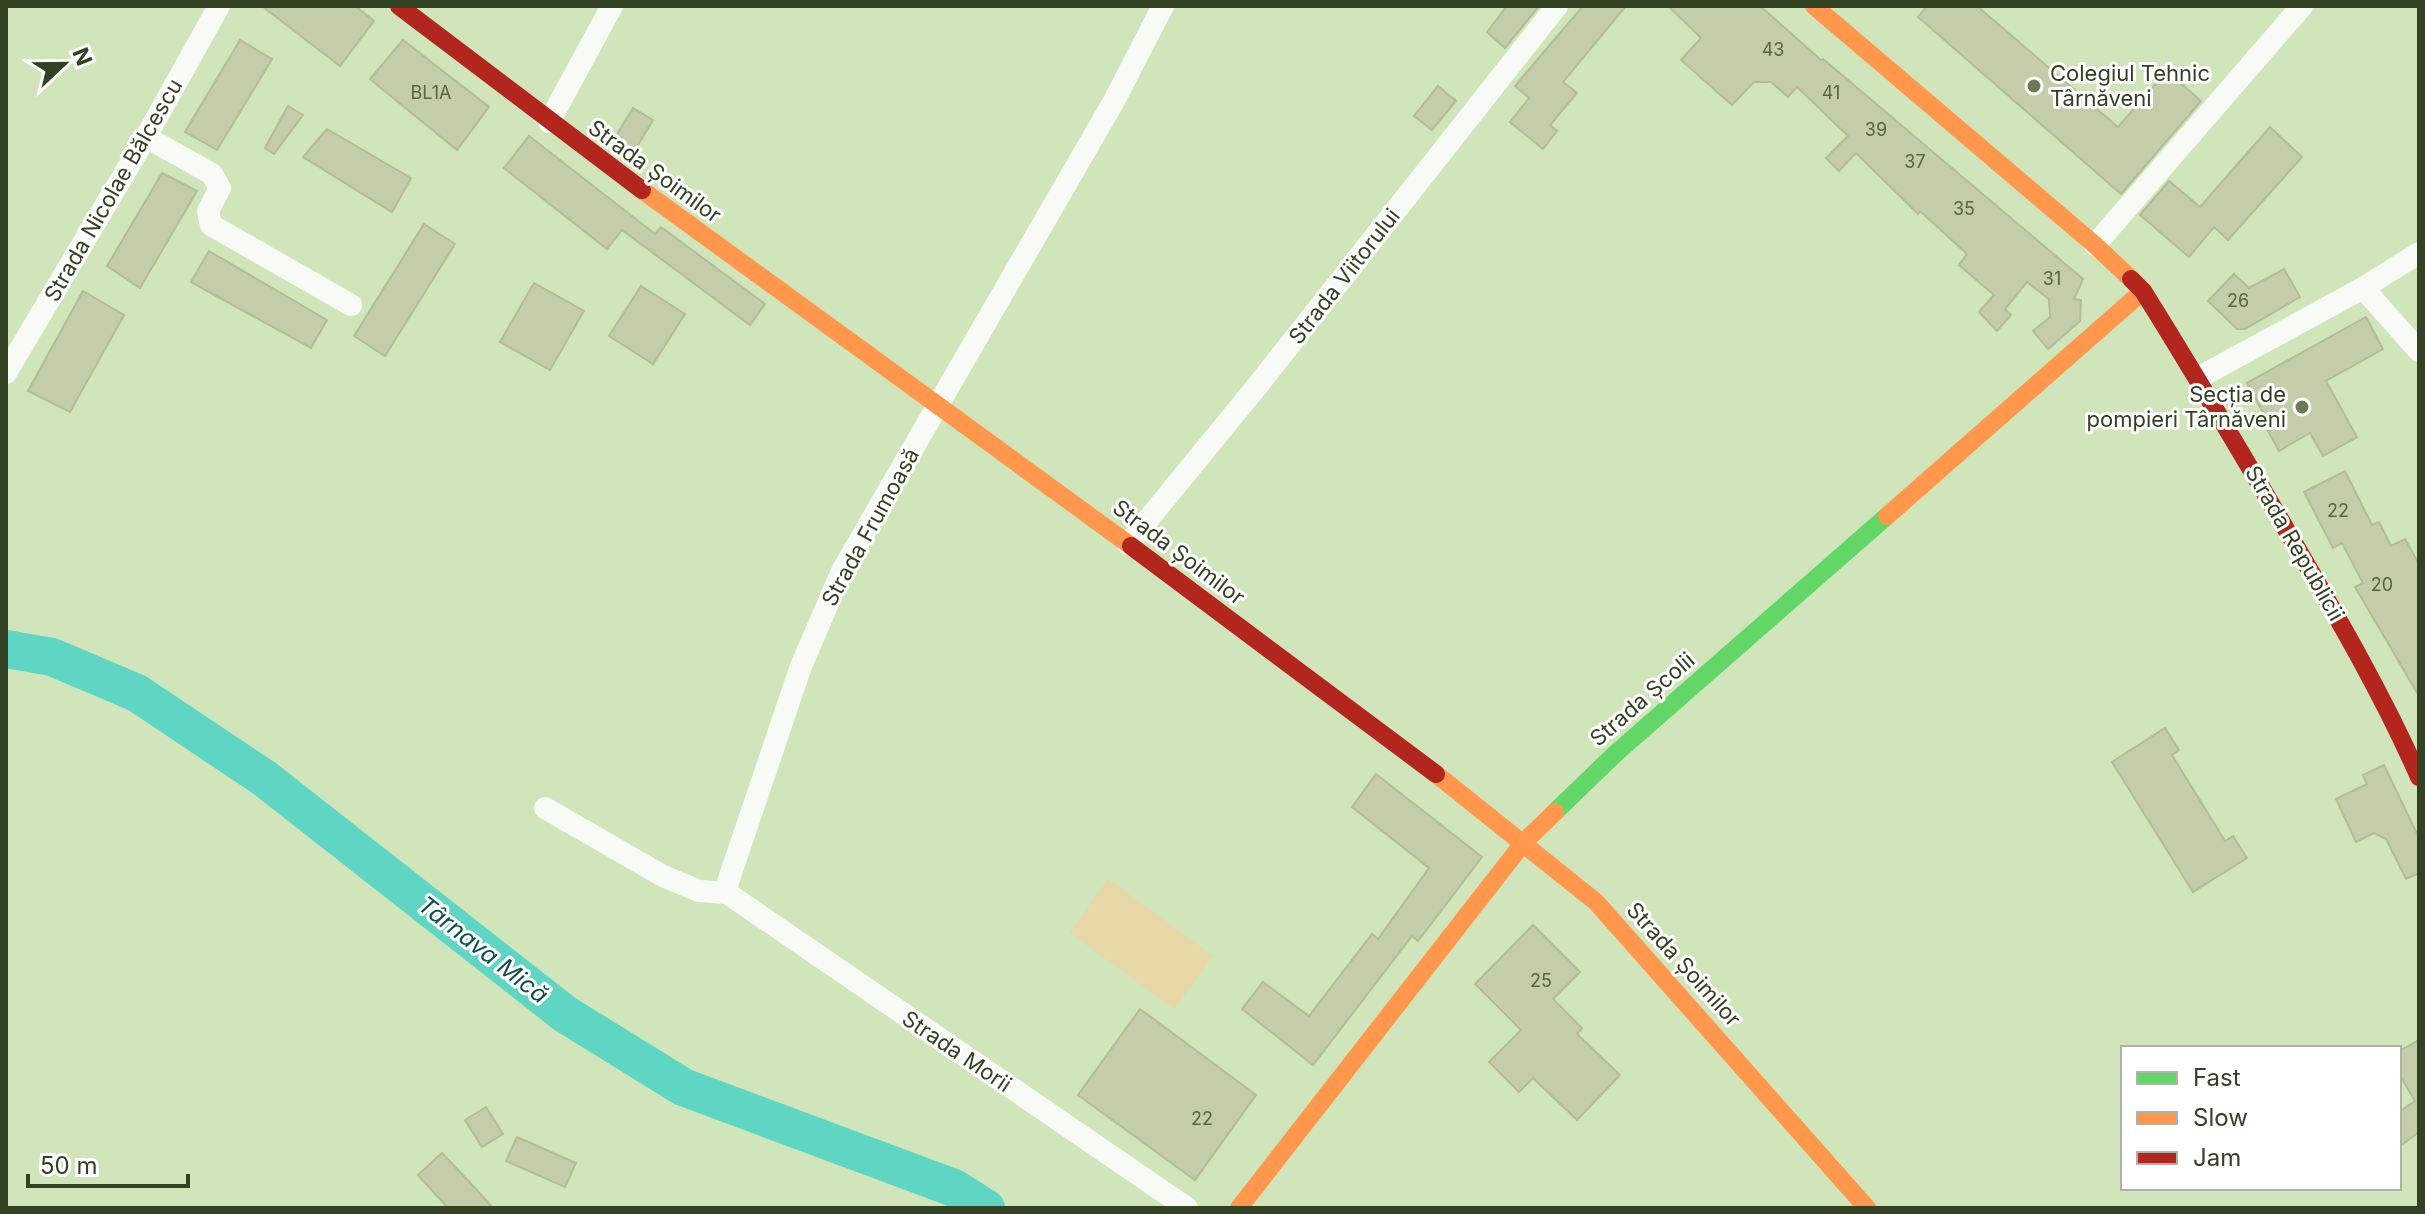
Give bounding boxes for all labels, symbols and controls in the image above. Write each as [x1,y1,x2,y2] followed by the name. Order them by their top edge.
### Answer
[24,24,104,104] north arrow
[1762,39,1784,60] house number: 43
[67,44,98,69] text: N
[2050,60,2210,111] place label: Colegiul Tehnic Târnăveni
[38,74,188,306] street label: Strada Nicolae Bălcescu
[2025,77,2043,95] marker: Colegiul Tehnic Târnăveni
[411,82,451,103] house number: BL1A
[1822,82,1840,103] house number: 41
[583,114,727,229] street label: Strada Șoimilor
[1865,119,1887,140] house number: 39
[1904,151,1926,172] house number: 37
[1953,198,1975,219] house number: 35
[1283,203,1405,349] street label: Strada Viitorului
[2043,268,2061,289] house number: 31
[2227,290,2249,311] house number: 26
[2087,381,2286,432] place label: Secția de pompieri Târnăveni
[2293,398,2311,416] marker: Secția de pompieri Târnăveni
[816,443,924,611] street label: Strada Frumoasă
[2240,461,2350,625] street label: Strada Republicii
[1107,494,1250,611] street label: Strada Șoimilor
[2327,500,2349,521] house number: 22
[2371,574,2393,595] house number: 20
[1584,647,1700,752] street label: Strada Școlii
[412,890,554,1009] water label: Târnava Mică
[1621,897,1747,1032] street label: Strada Șoimilor
[1530,970,1552,991] house number: 25
[897,1005,1017,1097] street label: Strada Morii
[2121,1046,2401,1190] legend
[2193,1063,2241,1092] text: Fast
[2193,1103,2248,1132] text: Slow
[1191,1108,1213,1129] house number: 22
[28,1138,188,1188] scale bar
[2193,1143,2241,1172] text: Jam
[40,1151,98,1180] text: 50 m

